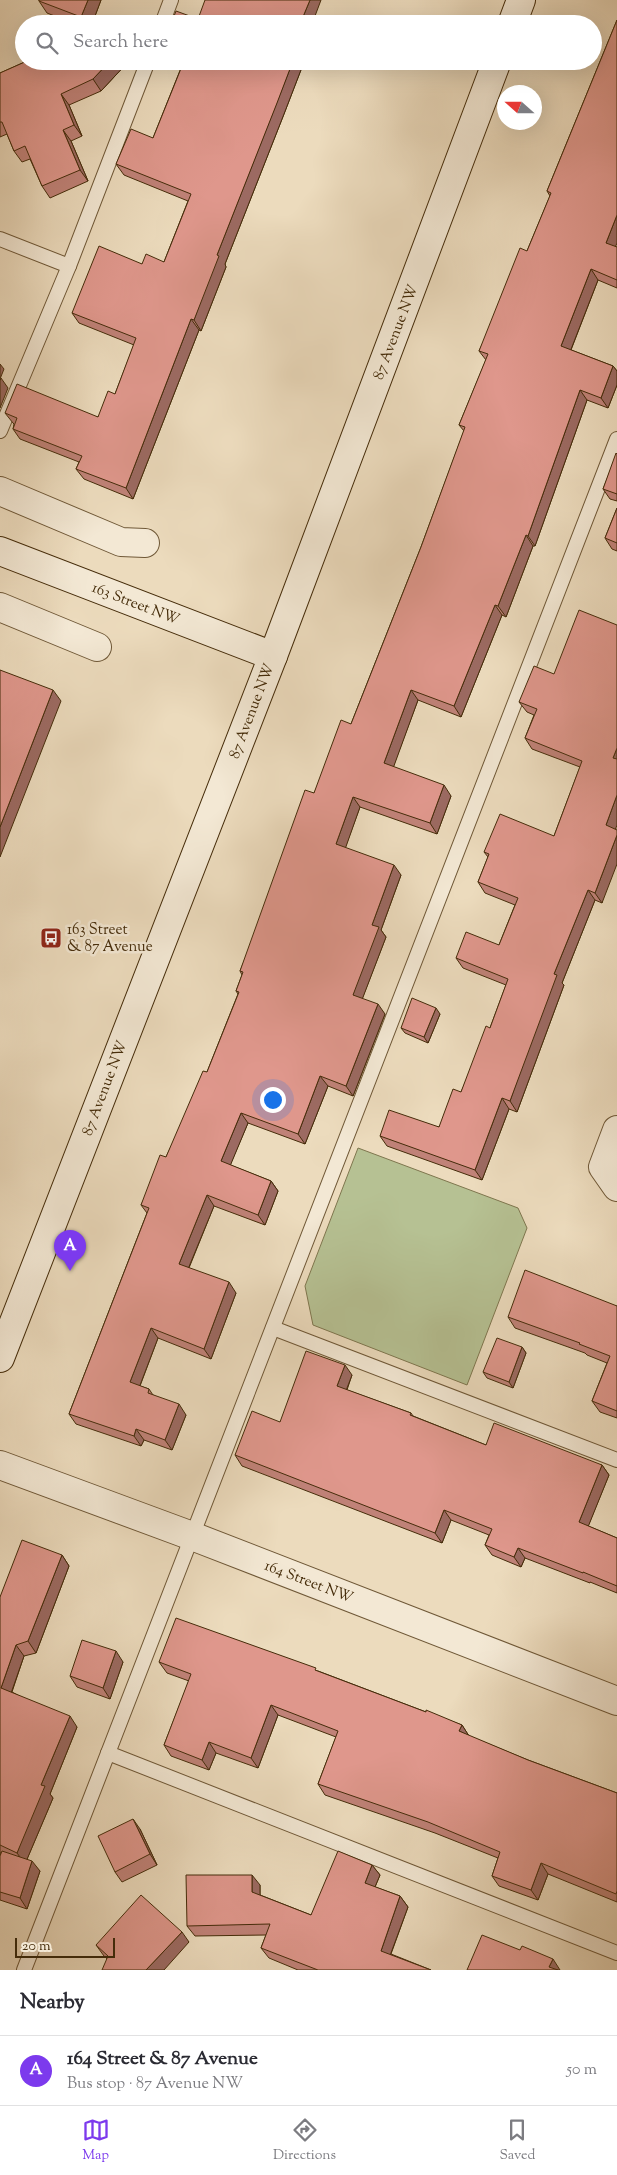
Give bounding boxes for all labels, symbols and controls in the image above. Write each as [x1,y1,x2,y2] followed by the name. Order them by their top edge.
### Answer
[15,15,602,70] search box
[33,29,61,57] icon: search
[73,29,168,56] text: Search here
[497,85,542,130] north arrow
[369,282,424,383] street label: 87 Avenue NW
[89,578,183,631] street label: 163 Street NW
[225,661,280,762] street label: 87 Avenue NW
[67,920,153,958] place label: 163 Street & 87 Avenue
[39,926,63,950] bus stop icon: 163 Street & 87 Avenue
[78,1038,133,1139] street label: 87 Avenue NW
[260,1087,286,1113] your location
[54,1230,86,1271] pin: A
[261,1556,356,1609] street label: 164 Street NW
[15,1935,115,1958] scale bar
[22,1937,51,1957] text: 20 m
[20,1988,85,2018] text: Nearby
[67,2046,258,2073] text: 164 Street & 87 Avenue
[30,2059,43,2082] text: A
[566,2059,597,2082] text: 50 m
[67,2073,243,2096] text: Bus stop · 87 Avenue NW
[82,2116,110,2166] tab: Map
[273,2116,336,2166] tab: Directions
[499,2116,535,2166] tab: Saved

